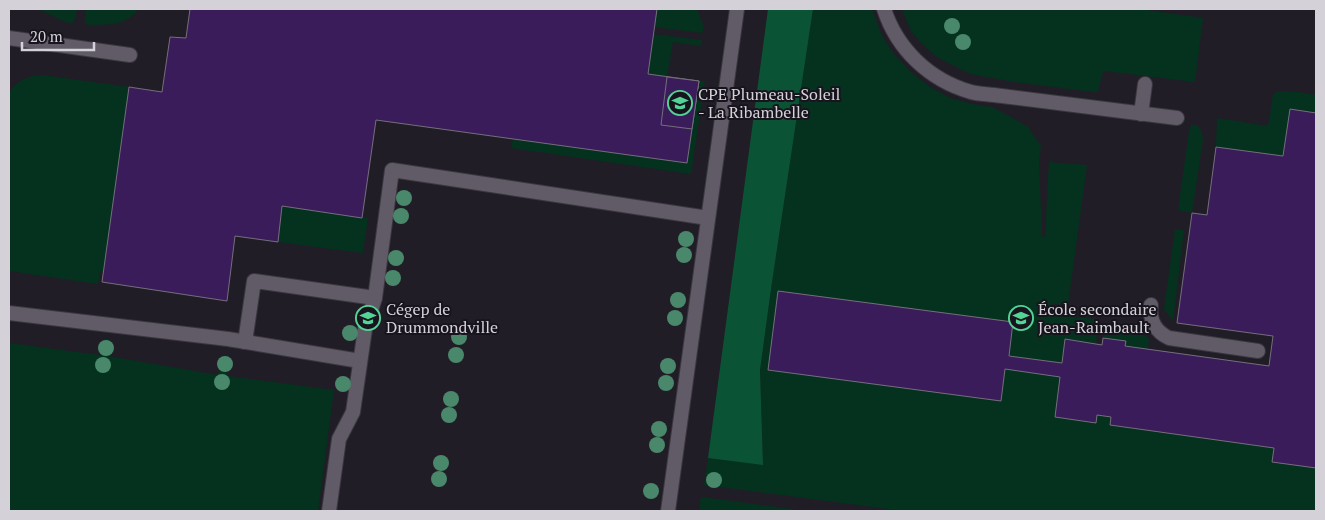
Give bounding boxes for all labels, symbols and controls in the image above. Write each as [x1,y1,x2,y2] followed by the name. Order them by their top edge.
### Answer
[22,20,95,52] scale bar
[30,26,63,46] text: 20 m
[698,83,841,123] place label: CPE Plumeau-Soleil - La Ribambelle
[667,90,693,116] school or university icon: CPE Plumeau-Soleil - La Ribambelle
[386,298,498,338] place label: Cégep de Drummondville
[1038,298,1157,338] place label: École secondaire Jean-Raimbault
[355,305,381,331] school or university icon: Cégep de Drummondville
[1008,305,1034,331] school or university icon: École secondaire Jean-Raimbault

